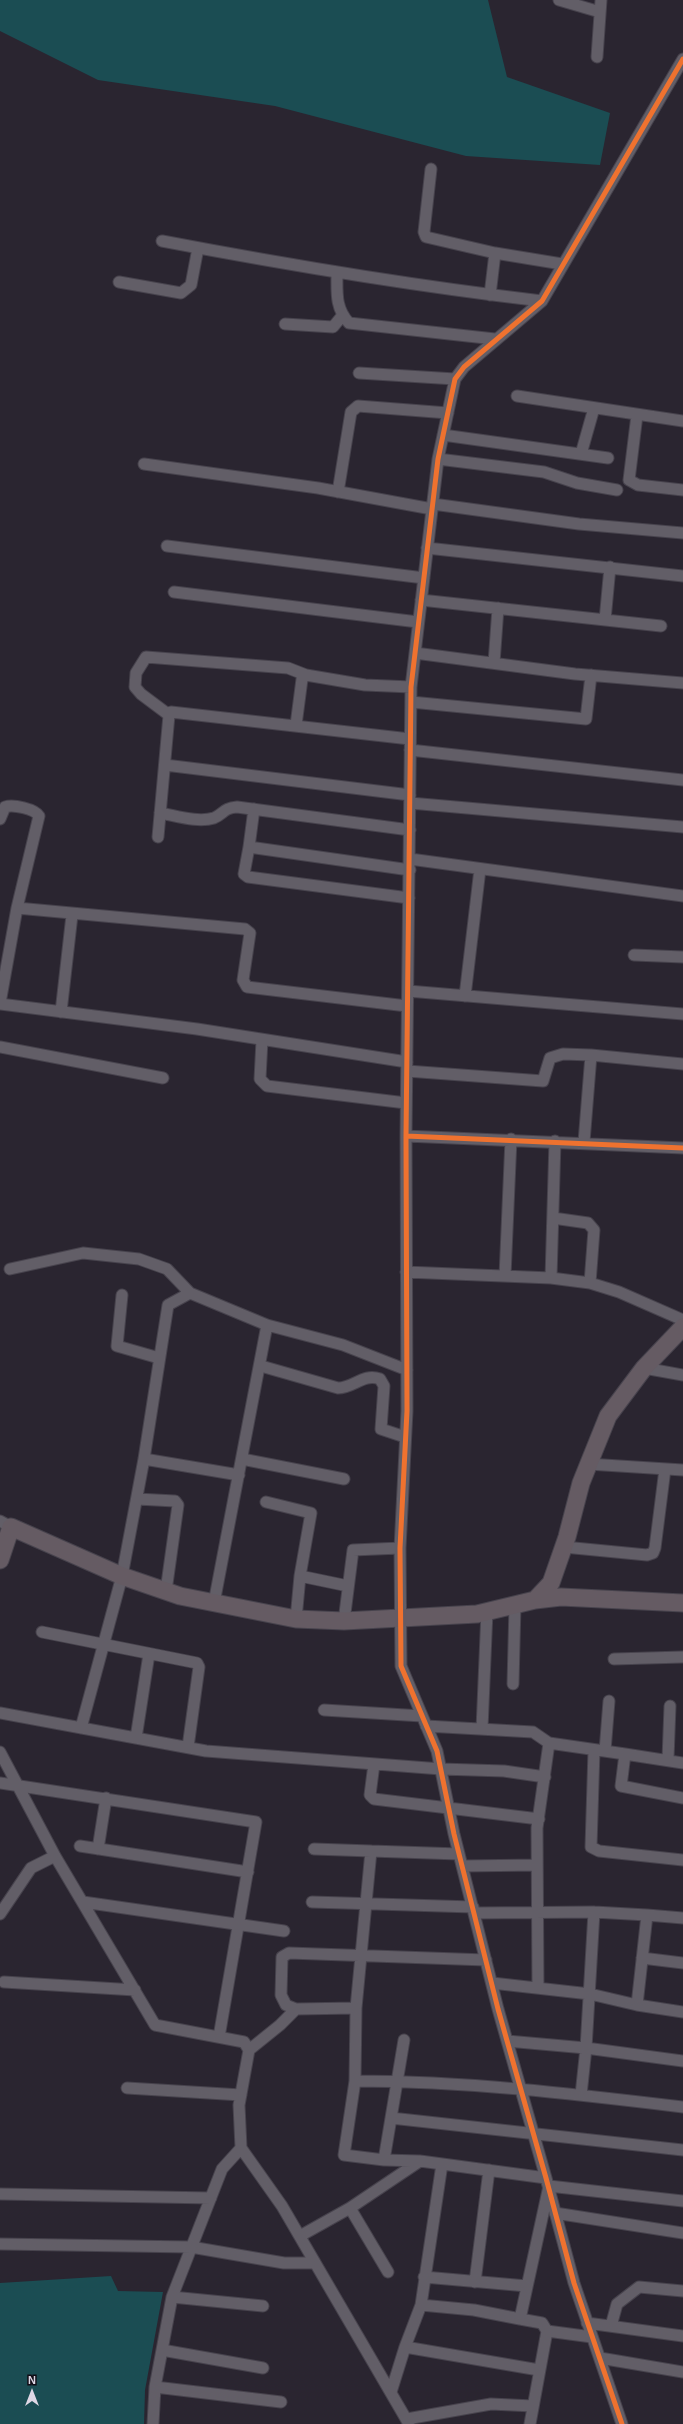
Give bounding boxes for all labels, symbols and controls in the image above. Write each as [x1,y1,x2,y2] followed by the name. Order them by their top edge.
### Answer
[12,2372,52,2412] north arrow
[28,2374,36,2386] text: N

